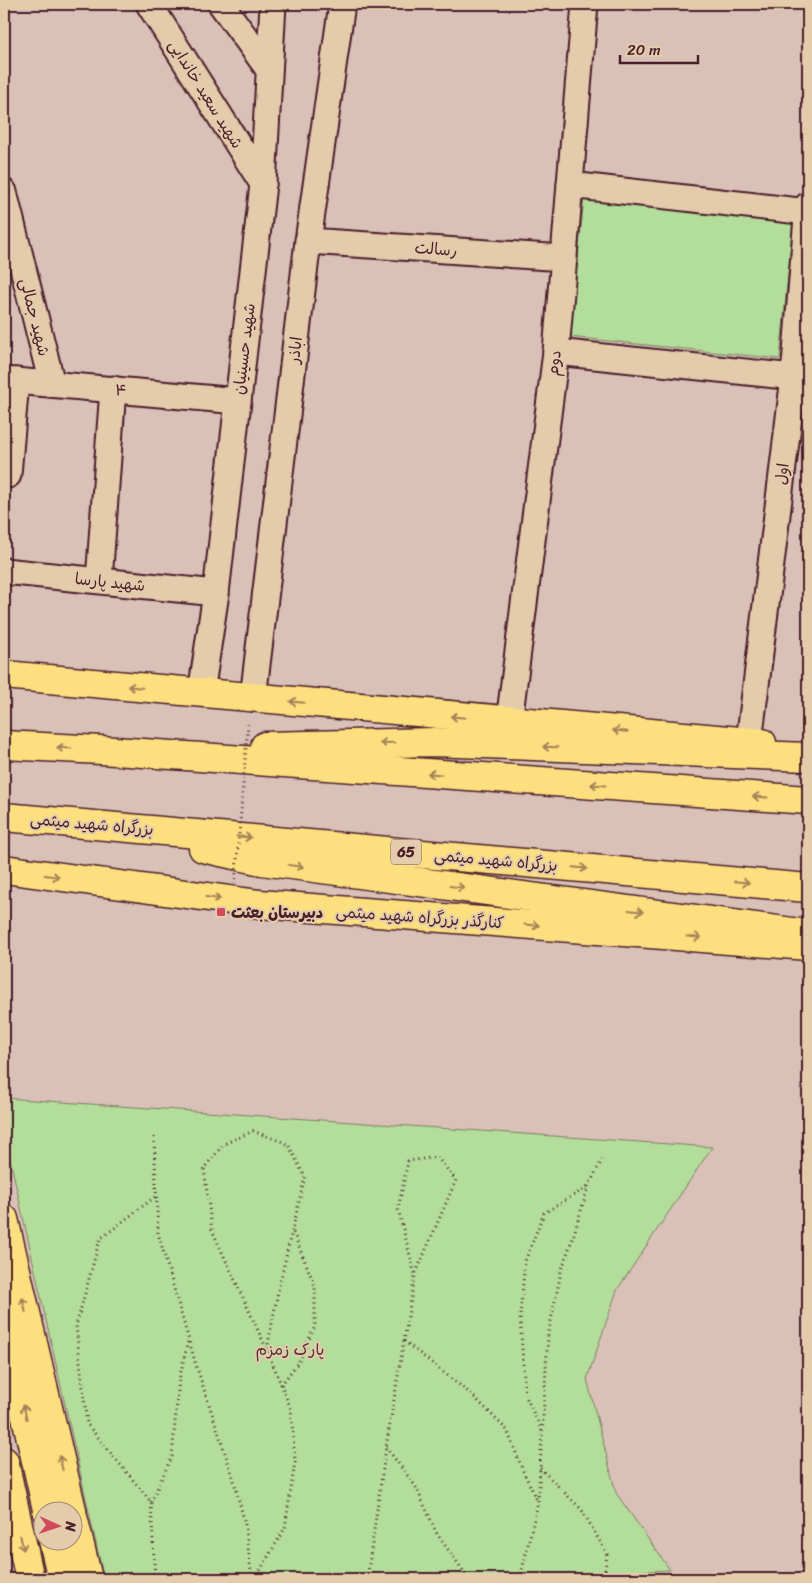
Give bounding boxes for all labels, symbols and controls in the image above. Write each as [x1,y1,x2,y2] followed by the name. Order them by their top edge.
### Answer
[620,32,697,64] scale bar
[161,33,251,155] street label: شهید سعید خاندایی
[627,37,661,63] text: 20 m
[414,233,458,265] street label: رسالت
[11,275,59,359] street label: شهید جمالی
[224,302,264,396] street label: شهید حسینیان
[279,335,311,367] street label: اباذر
[538,348,570,378] street label: دوم
[114,375,128,405] street label: ۴
[766,461,798,487] street label: اول
[73,564,147,600] street label: شهید پارسا
[127,682,143,692] one-way arrow
[289,697,305,707] one-way arrow
[451,712,467,722] one-way arrow
[613,726,629,736] one-way arrow
[380,738,396,748] one-way arrow
[542,742,558,751] one-way arrow
[56,744,72,753] one-way arrow
[428,769,444,778] one-way arrow
[590,781,606,790] one-way arrow
[752,792,768,802] one-way arrow
[29,804,155,844] street label: بزرگراه شهید میثمی
[236,832,252,842] one-way arrow
[391,840,421,864] road number: 65
[433,840,559,880] street label: بزرگراه شهید میثمی
[288,861,304,871] one-way arrow
[572,863,588,873] one-way arrow
[44,871,60,881] one-way arrow
[734,878,750,887] one-way arrow
[449,882,465,892] one-way arrow
[205,893,221,903] one-way arrow
[335,897,505,937] street label: کنارگذر بزرگراه شهید میثمی
[231,898,323,927] place label: دبیرستان بعثت
[215,906,227,918] marker: دبیرستان بعثت
[627,906,643,916] one-way arrow
[523,920,539,930] one-way arrow
[686,932,702,942] one-way arrow
[19,1297,28,1313] one-way arrow
[256,1335,324,1364] park label: پارک زمزم
[19,1404,29,1420] one-way arrow
[56,1456,65,1472] one-way arrow
[32,1500,82,1550] north arrow
[58,1520,83,1532] text: N
[18,1534,27,1550] one-way arrow

